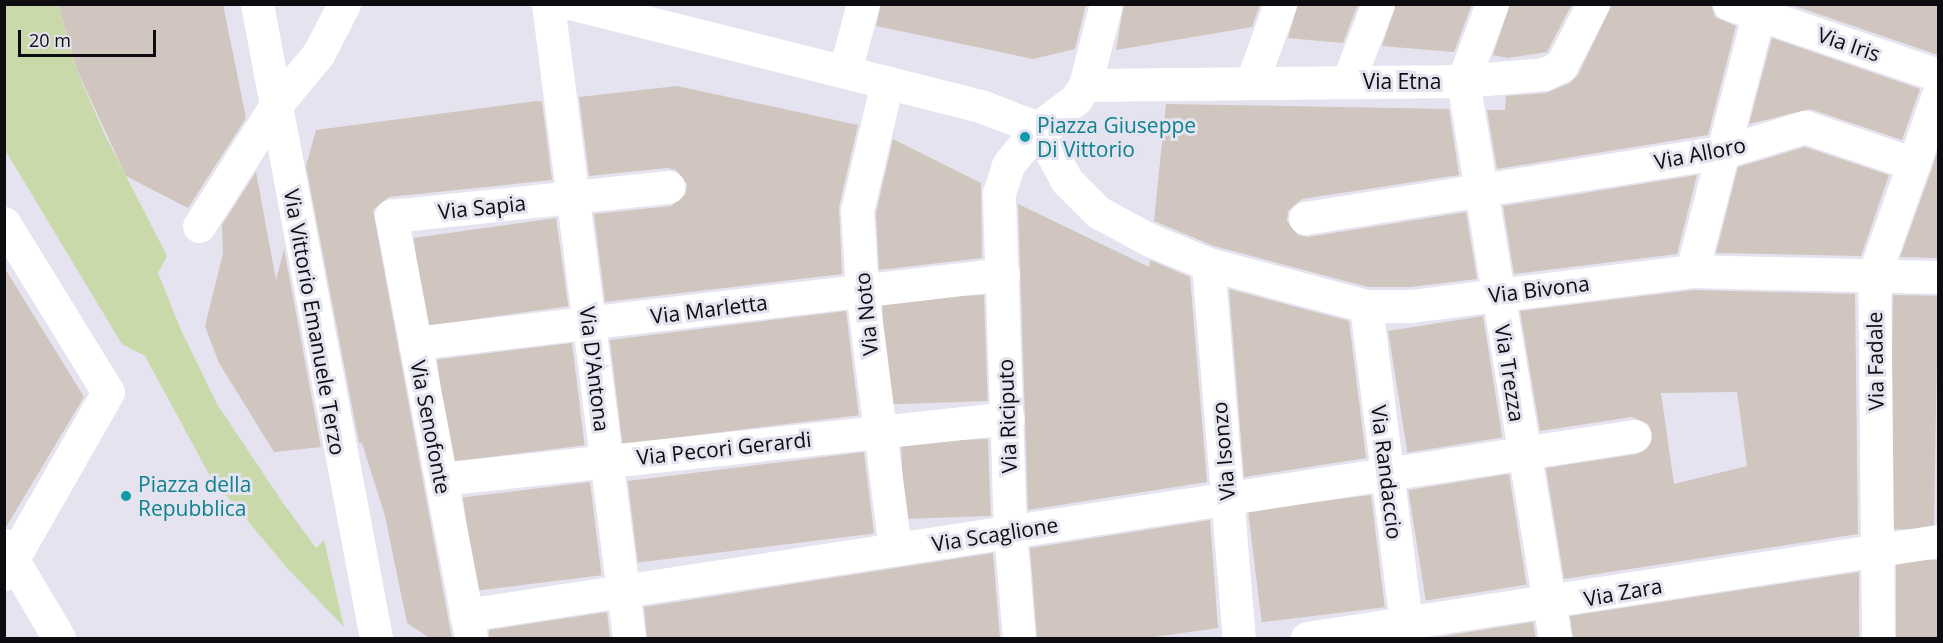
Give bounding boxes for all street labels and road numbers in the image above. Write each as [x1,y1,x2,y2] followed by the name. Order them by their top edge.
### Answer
[1814,22,1884,66] street label: Via Iris
[1363,68,1441,94] street label: Via Etna
[1652,132,1748,174] street label: Via Alloro
[279,187,351,457] street label: Via Vittorio Emanuele Terzo
[437,190,527,224] street label: Via Sapia
[1487,270,1591,308] street label: Via Bivona
[849,271,883,357] street label: Via Noto
[649,289,769,329] street label: Via Marletta
[575,305,615,433] street label: Via D'Antona
[1862,311,1888,411] street label: Via Fadale
[1490,323,1530,423] street label: Via Trezza
[406,358,456,496] street label: Via Senofonte
[992,358,1022,474] street label: Via Riciputo
[1206,401,1240,501] street label: Via Isonzo
[1366,403,1408,541] street label: Via Randaccio
[635,426,813,470] street label: Via Pecori Gerardi
[930,512,1060,556] street label: Via Scaglione
[1582,573,1664,611] street label: Via Zara

